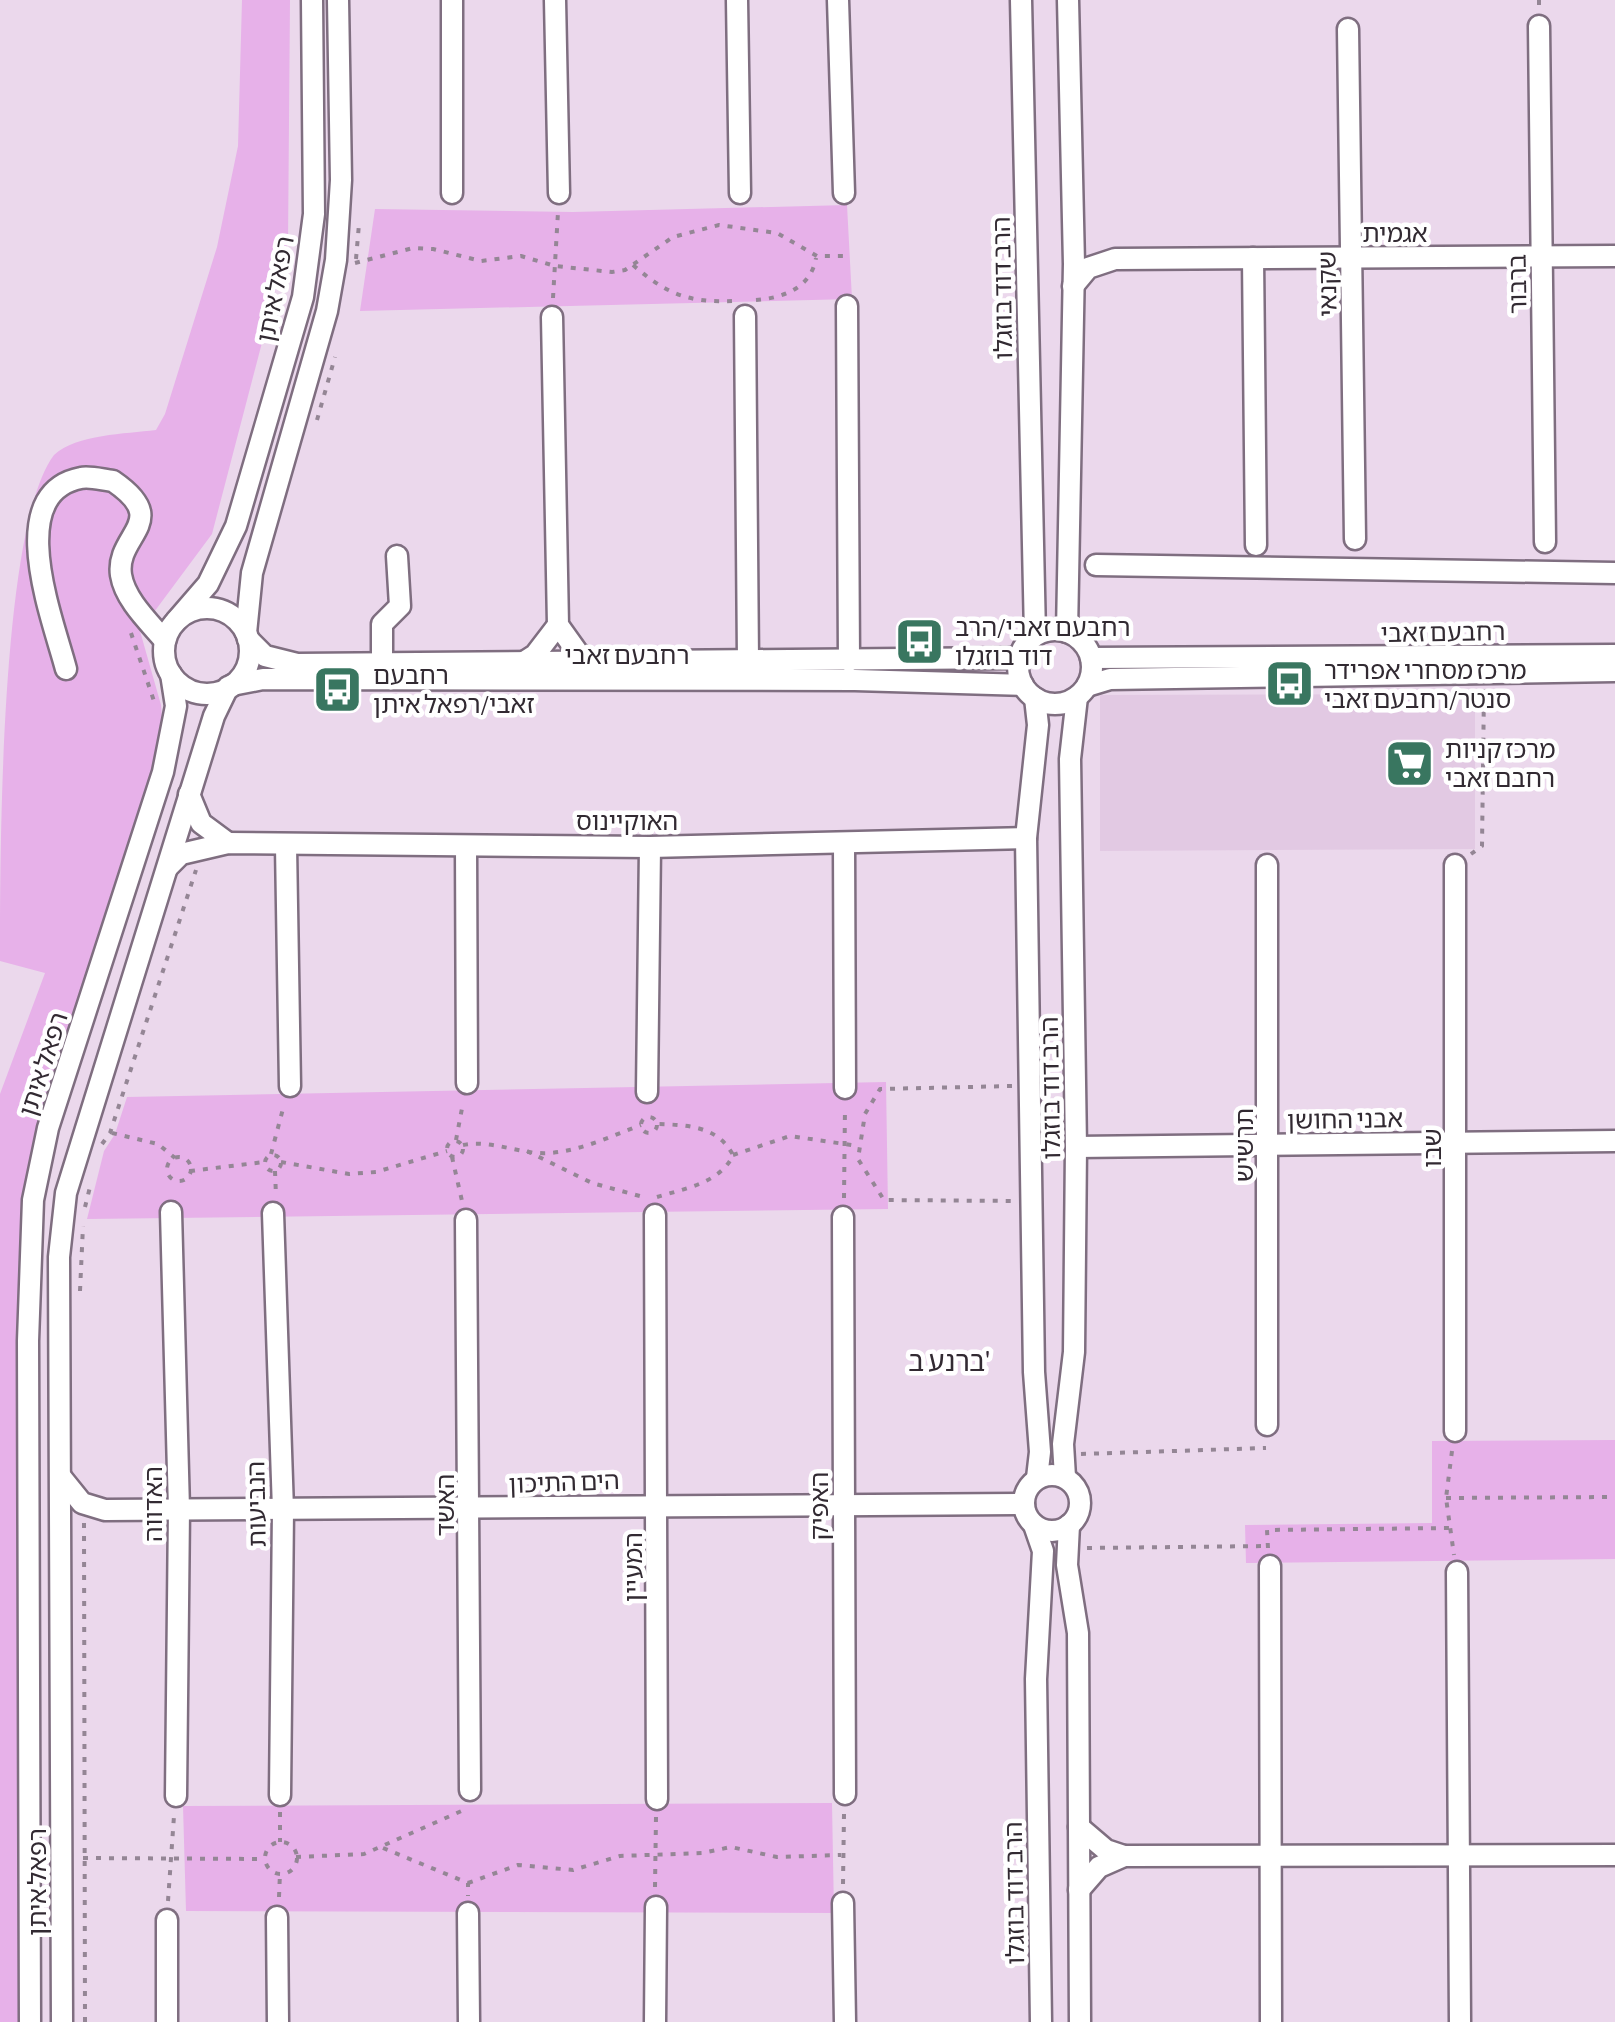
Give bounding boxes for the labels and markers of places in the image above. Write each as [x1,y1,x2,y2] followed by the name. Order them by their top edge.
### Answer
[955,613,1131,670] place label: רחבעם זאבי/הרב דוד בוזגלו
[894,615,946,667] bus stop icon: רחבעם זאבי/הרב דוד בוזגלו
[1324,656,1527,713] place label: מרכז מסחרי אפרידר סנטר/רחבעם זאבי
[1263,658,1315,710] bus stop icon: מרכז מסחרי אפרידר סנטר/רחבעם זאבי
[373,661,535,718] place label: רחבעם זאבי/רפאל איתן
[312,663,364,715] bus stop icon: רחבעם זאבי/רפאל איתן
[1445,735,1556,792] place label: מרכז קניות רחבם זאבי
[1384,737,1436,789] supermarket icon: מרכז קניות רחבם זאבי

